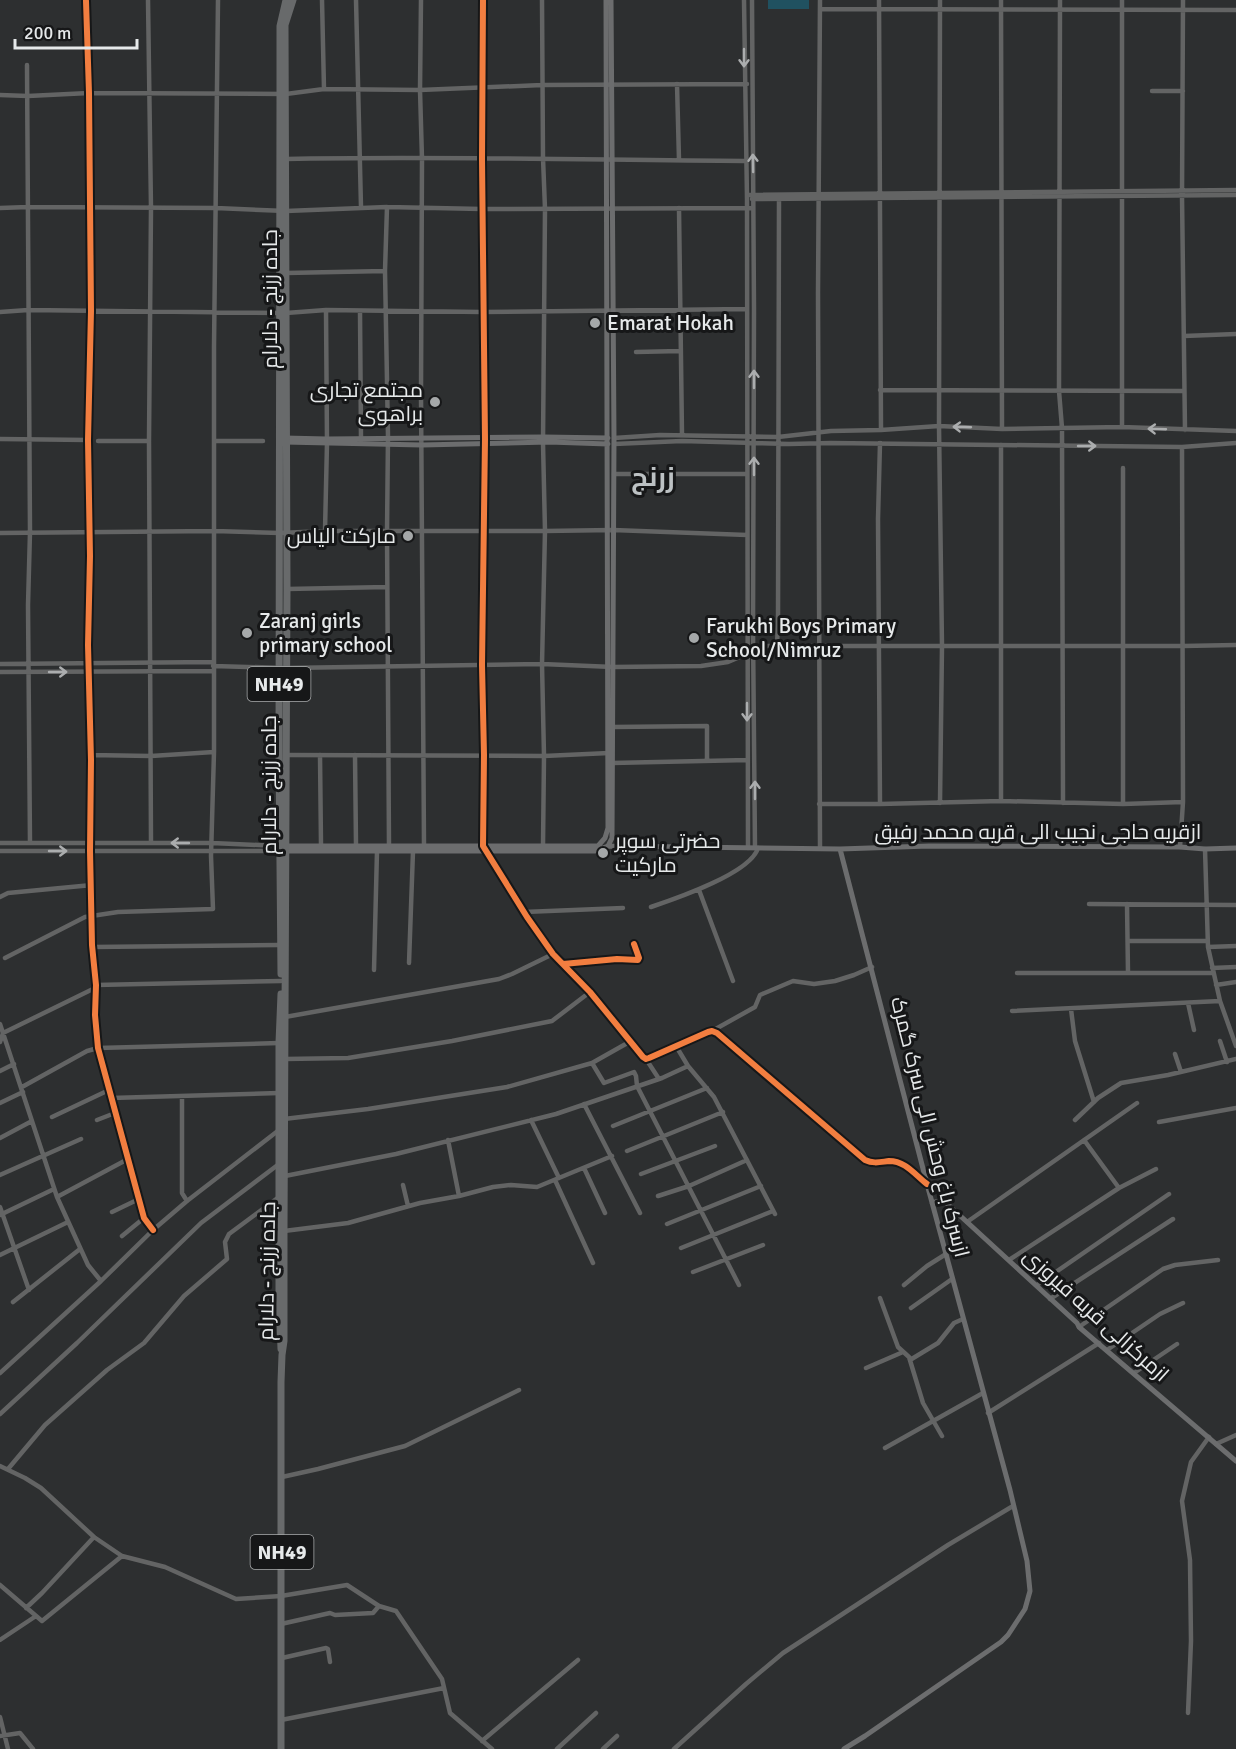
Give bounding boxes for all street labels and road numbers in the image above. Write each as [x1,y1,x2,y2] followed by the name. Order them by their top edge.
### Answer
[257,229,284,369] street label: جاده زرنج - دلارام
[248,667,310,701] road number: NH49
[256,715,283,855] street label: جاده زرنج - دلارام
[875,819,1201,845] street label: ازقریه حاجی نجیب الی قریه محمد رفیق
[884,994,975,1260] street label: ازسرک باغ وحش الی سرک گمرک
[253,1201,282,1341] street label: جاده زرنج - دلارام
[1018,1243,1174,1387] street label: ازمرکزالی قریه فیروزی
[250,1535,314,1569] road number: NH49

